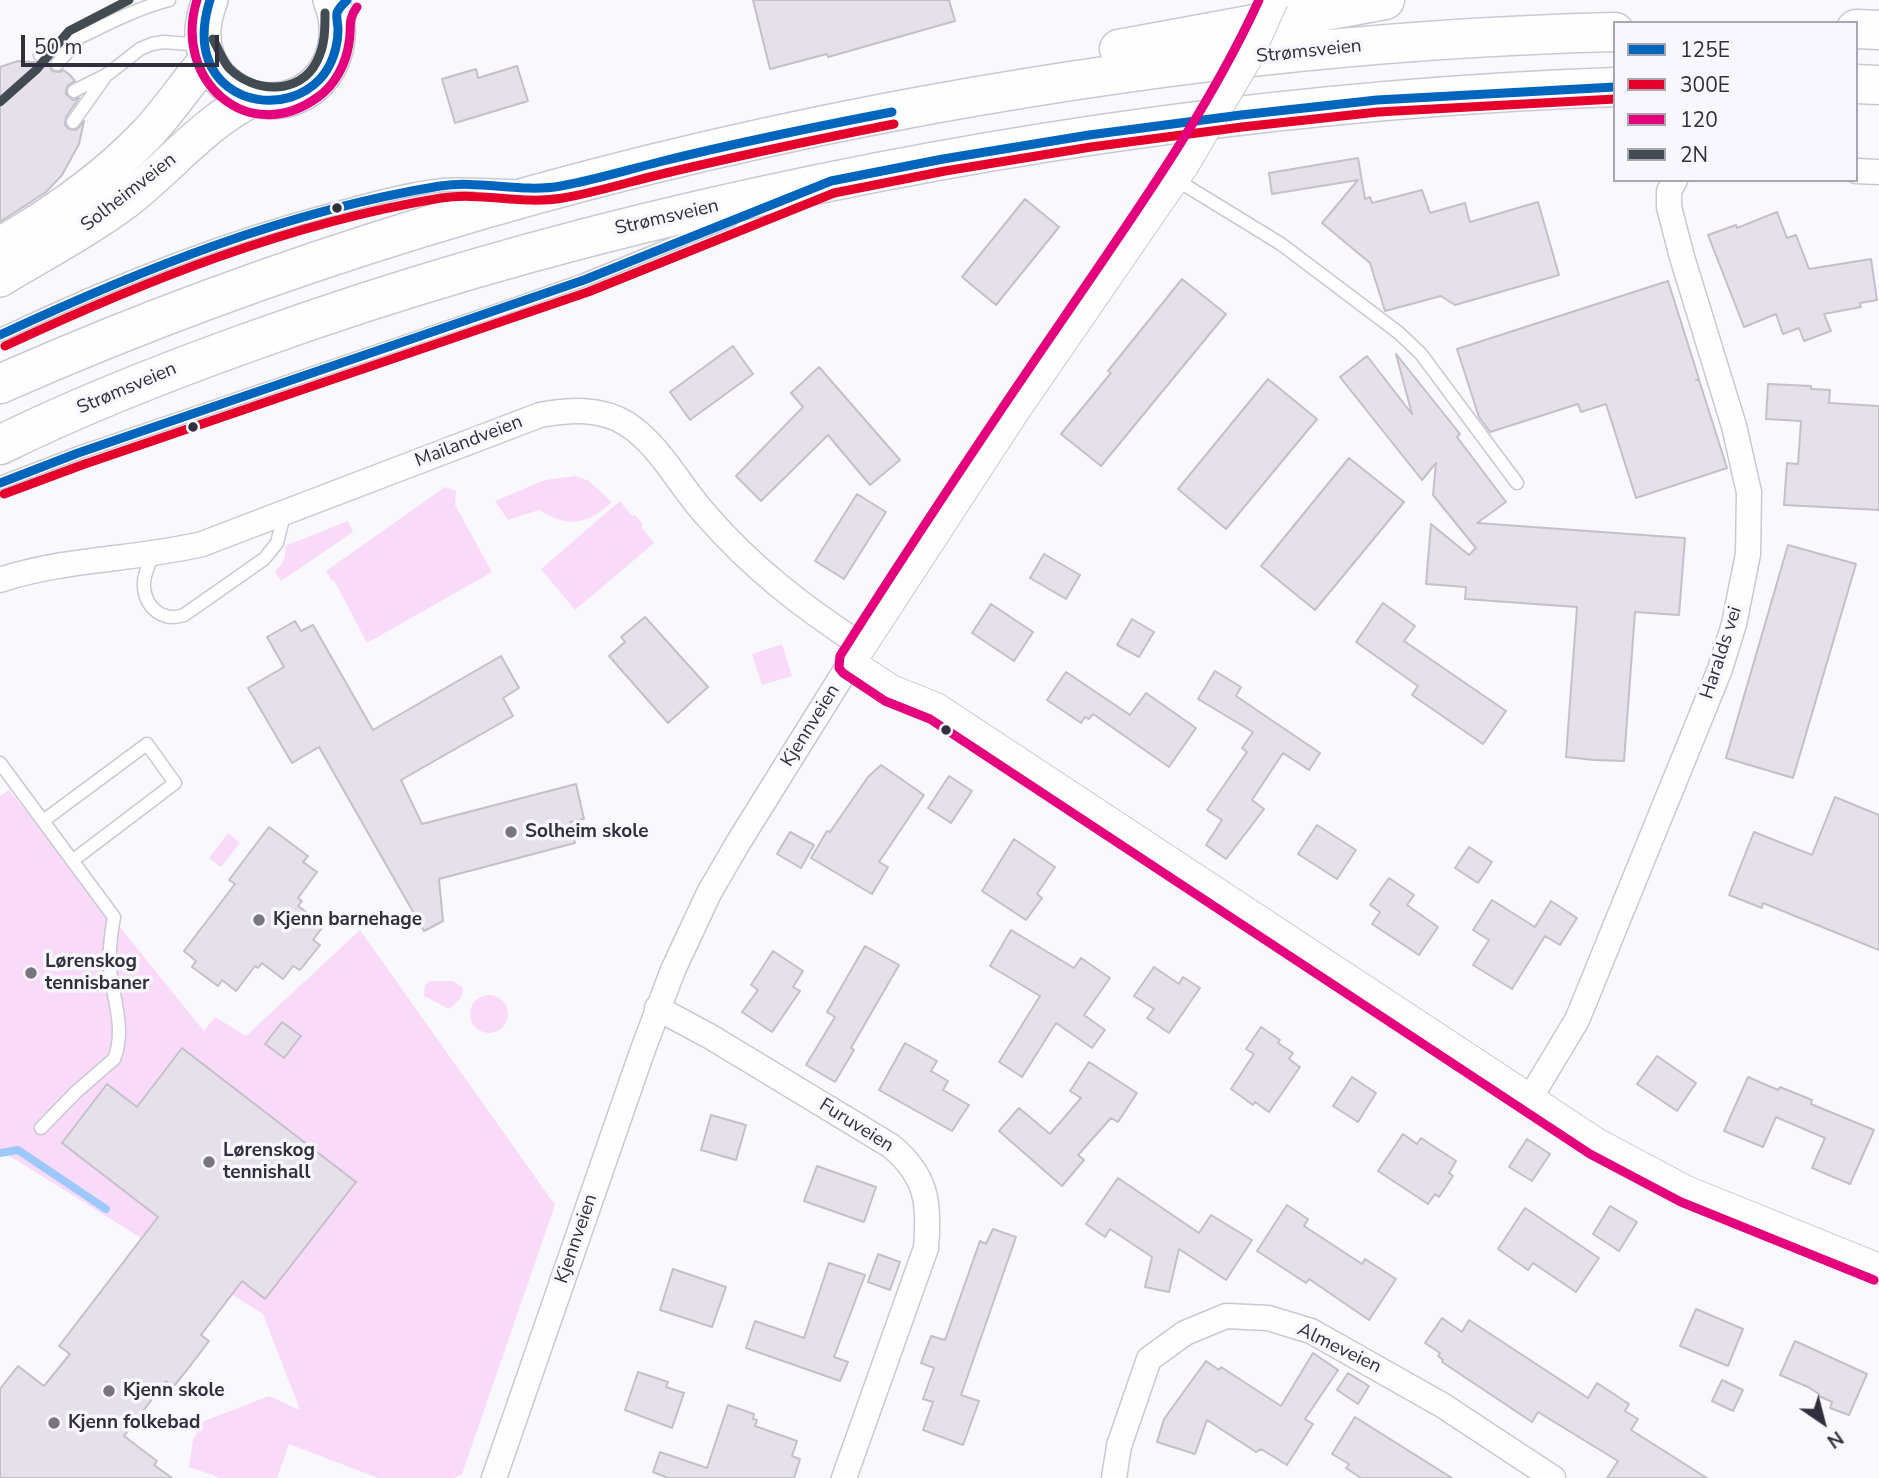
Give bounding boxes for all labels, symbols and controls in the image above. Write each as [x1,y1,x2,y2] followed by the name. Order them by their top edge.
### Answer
[24,21,222,65] scale bar
[1613,21,1858,182] legend
[34,33,83,61] text: 50 m
[1255,35,1363,69] street label: Strømsveien
[1680,36,1730,64] text: 125E
[1680,71,1730,99] text: 300E
[1680,106,1718,134] text: 120
[1680,141,1708,169] text: 2N
[77,149,181,237] street label: Solheimveien
[613,195,721,241] street label: Strømsveien
[330,201,344,215] unlabelled marker
[74,358,180,420] street label: Strømsveien
[412,411,526,473] street label: Mailandveien
[186,420,200,434] unlabelled marker
[1696,604,1748,702] street label: Haralds vei
[777,681,845,771] street label: Kjennveien
[939,723,953,737] unlabelled marker
[525,821,649,843] place label: Solheim skole
[503,824,519,840] marker: Solheim skole
[273,909,422,931] place label: Kjenn barnehage
[251,912,267,928] marker: Kjenn barnehage
[45,951,149,995] place label: Lørenskog tennisbaner
[23,965,39,981] marker: Lørenskog tennisbaner
[815,1094,897,1158] street label: Furuveien
[223,1140,315,1184] place label: Lørenskog tennishall
[201,1154,217,1170] marker: Lørenskog tennishall
[551,1191,603,1287] street label: Kjennveien
[1293,1319,1385,1379] street label: Almeveien
[123,1380,225,1402] place label: Kjenn skole
[101,1383,117,1399] marker: Kjenn skole
[1788,1387,1858,1457] north arrow
[68,1412,200,1434] place label: Kjenn folkebad
[46,1415,62,1431] marker: Kjenn folkebad
[1822,1424,1848,1454] text: N

